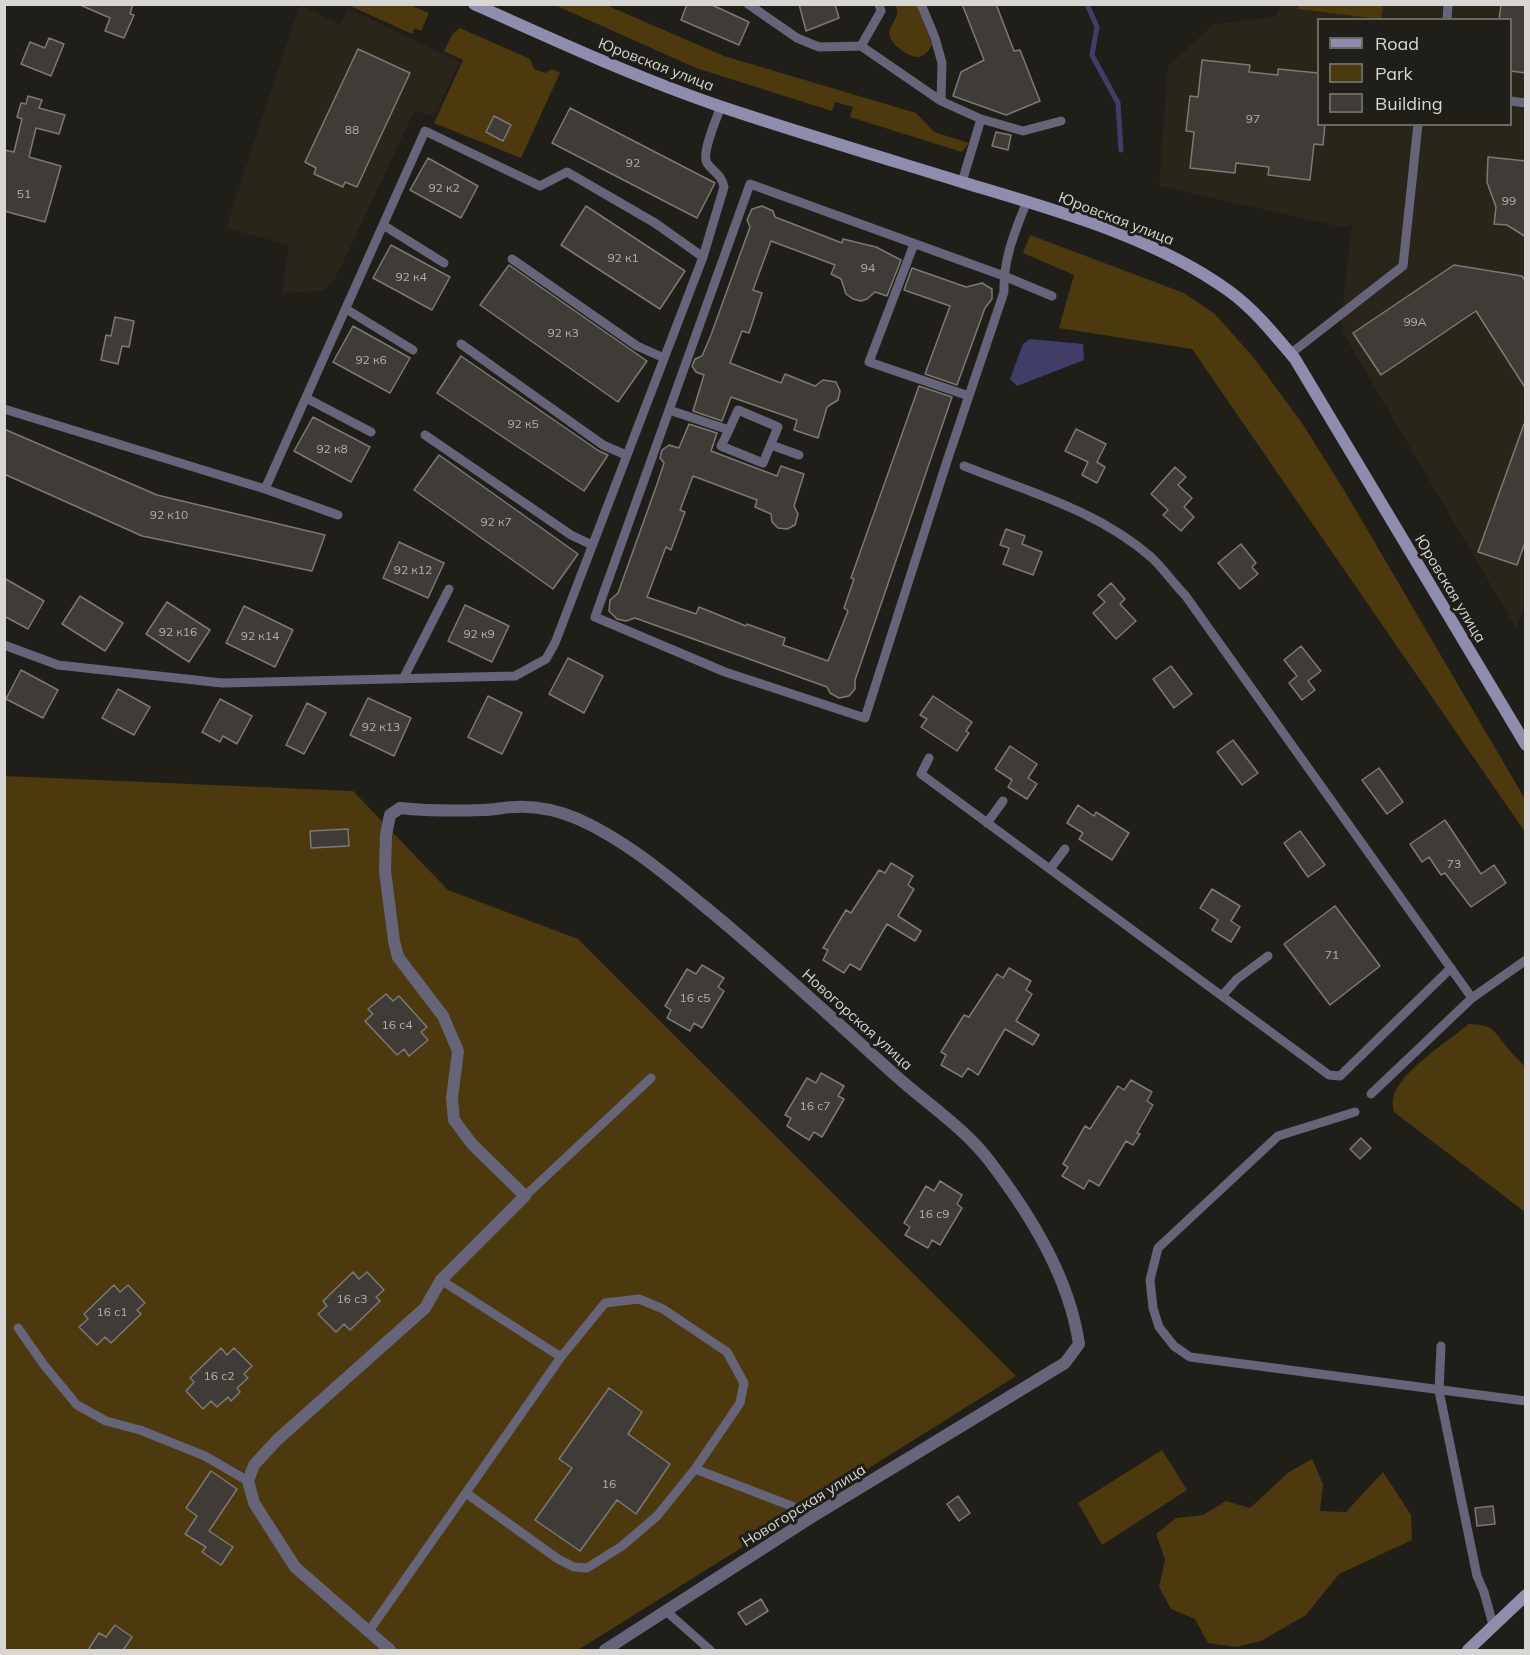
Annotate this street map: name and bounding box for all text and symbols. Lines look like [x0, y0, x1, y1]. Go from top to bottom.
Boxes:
legend [1317, 18, 1512, 126]
text: Road [1375, 32, 1419, 55]
street label: Юровская улица [596, 35, 716, 95]
text: Park [1375, 62, 1413, 85]
text: Building [1375, 92, 1443, 115]
house number: 97 [1246, 112, 1260, 126]
house number: 88 [345, 123, 359, 137]
house number: 92 [626, 156, 640, 170]
house number: 92 к2 [428, 181, 460, 195]
house number: 51 [17, 187, 31, 201]
street label: Юровская улица [1056, 189, 1176, 249]
house number: 99 [1502, 194, 1516, 208]
house number: 92 к1 [607, 251, 639, 265]
house number: 94 [861, 261, 875, 275]
house number: 92 к4 [395, 270, 427, 284]
house number: 99А [1403, 315, 1427, 329]
house number: 92 к3 [547, 326, 579, 340]
house number: 92 к6 [355, 353, 387, 367]
house number: 92 к5 [507, 417, 539, 431]
house number: 92 к8 [316, 442, 348, 456]
house number: 92 к10 [150, 508, 188, 522]
house number: 92 к7 [480, 515, 512, 529]
street label: Юровская улица [1411, 532, 1489, 646]
house number: 92 к12 [394, 563, 432, 577]
house number: 92 к16 [159, 625, 197, 639]
house number: 92 к9 [463, 627, 495, 641]
house number: 92 к14 [241, 629, 279, 643]
house number: 92 к13 [362, 720, 400, 734]
house number: 73 [1447, 857, 1461, 871]
house number: 71 [1325, 948, 1339, 962]
street label: Новогорская улица [798, 966, 916, 1074]
house number: 16 с5 [680, 991, 710, 1005]
house number: 16 с4 [382, 1018, 412, 1032]
house number: 16 с7 [800, 1099, 830, 1113]
house number: 16 с9 [919, 1207, 949, 1221]
house number: 16 с3 [337, 1292, 367, 1306]
house number: 16 с1 [97, 1305, 127, 1319]
house number: 16 с2 [204, 1369, 234, 1383]
street label: Новогорская улица [739, 1461, 869, 1551]
house number: 16 [602, 1477, 616, 1491]

